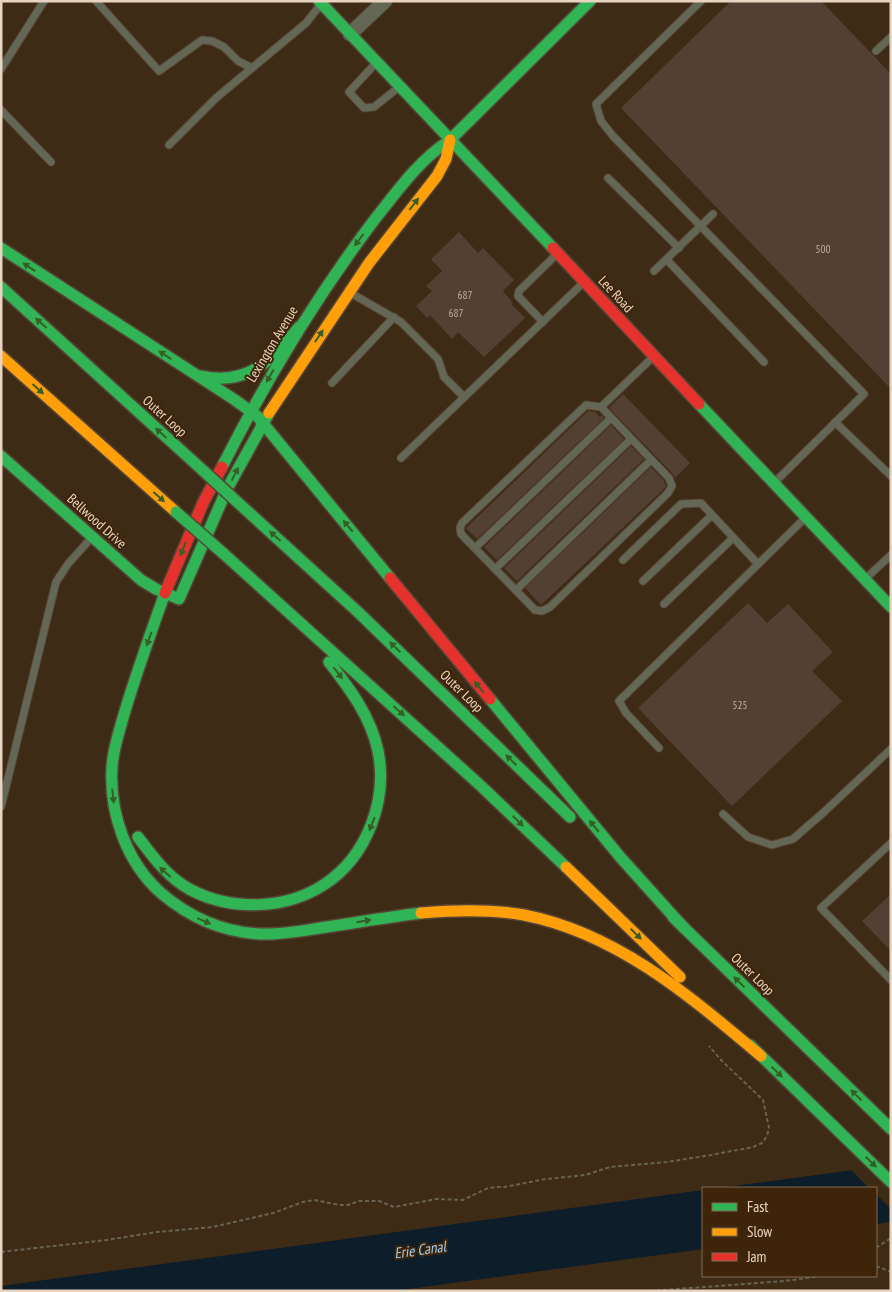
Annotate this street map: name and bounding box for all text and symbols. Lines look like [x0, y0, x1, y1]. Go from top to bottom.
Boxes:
one-way arrow [409, 198, 420, 211]
one-way arrow [354, 233, 364, 247]
house number: 500 [816, 242, 830, 256]
one-way arrow [22, 262, 36, 272]
street label: Lee Road [595, 272, 637, 316]
house number: 687 [458, 288, 472, 302]
street label: Lexington Avenue [242, 302, 302, 385]
house number: 687 [449, 306, 463, 320]
one-way arrow [35, 317, 47, 329]
one-way arrow [314, 329, 324, 342]
one-way arrow [159, 350, 172, 360]
one-way arrow [266, 368, 274, 383]
one-way arrow [31, 383, 43, 395]
street label: Outer Loop [139, 391, 191, 441]
one-way arrow [155, 427, 168, 438]
one-way arrow [231, 467, 239, 481]
street label: Bellwood Drive [64, 490, 131, 552]
one-way arrow [153, 491, 166, 502]
one-way arrow [343, 519, 354, 532]
one-way arrow [269, 531, 282, 542]
one-way arrow [178, 542, 186, 556]
one-way arrow [145, 632, 153, 647]
one-way arrow [389, 641, 401, 653]
street label: Outer Loop [437, 666, 487, 716]
one-way arrow [332, 667, 343, 680]
one-way arrow [474, 681, 485, 694]
house number: 525 [733, 698, 747, 712]
one-way arrow [393, 705, 405, 717]
one-way arrow [505, 754, 517, 766]
one-way arrow [109, 788, 117, 804]
one-way arrow [512, 815, 524, 827]
one-way arrow [367, 817, 375, 831]
one-way arrow [589, 819, 600, 832]
one-way arrow [160, 866, 172, 878]
one-way arrow [356, 916, 372, 924]
one-way arrow [197, 917, 211, 925]
one-way arrow [629, 928, 641, 940]
street label: Outer Loop [728, 949, 778, 999]
one-way arrow [734, 976, 746, 988]
one-way arrow [771, 1065, 783, 1077]
one-way arrow [850, 1089, 862, 1101]
one-way arrow [865, 1156, 877, 1168]
legend [702, 1187, 877, 1277]
text: Fast [747, 1197, 768, 1216]
text: Slow [747, 1222, 772, 1241]
water label: Erie Canal [393, 1236, 448, 1263]
text: Jam [746, 1247, 766, 1266]

